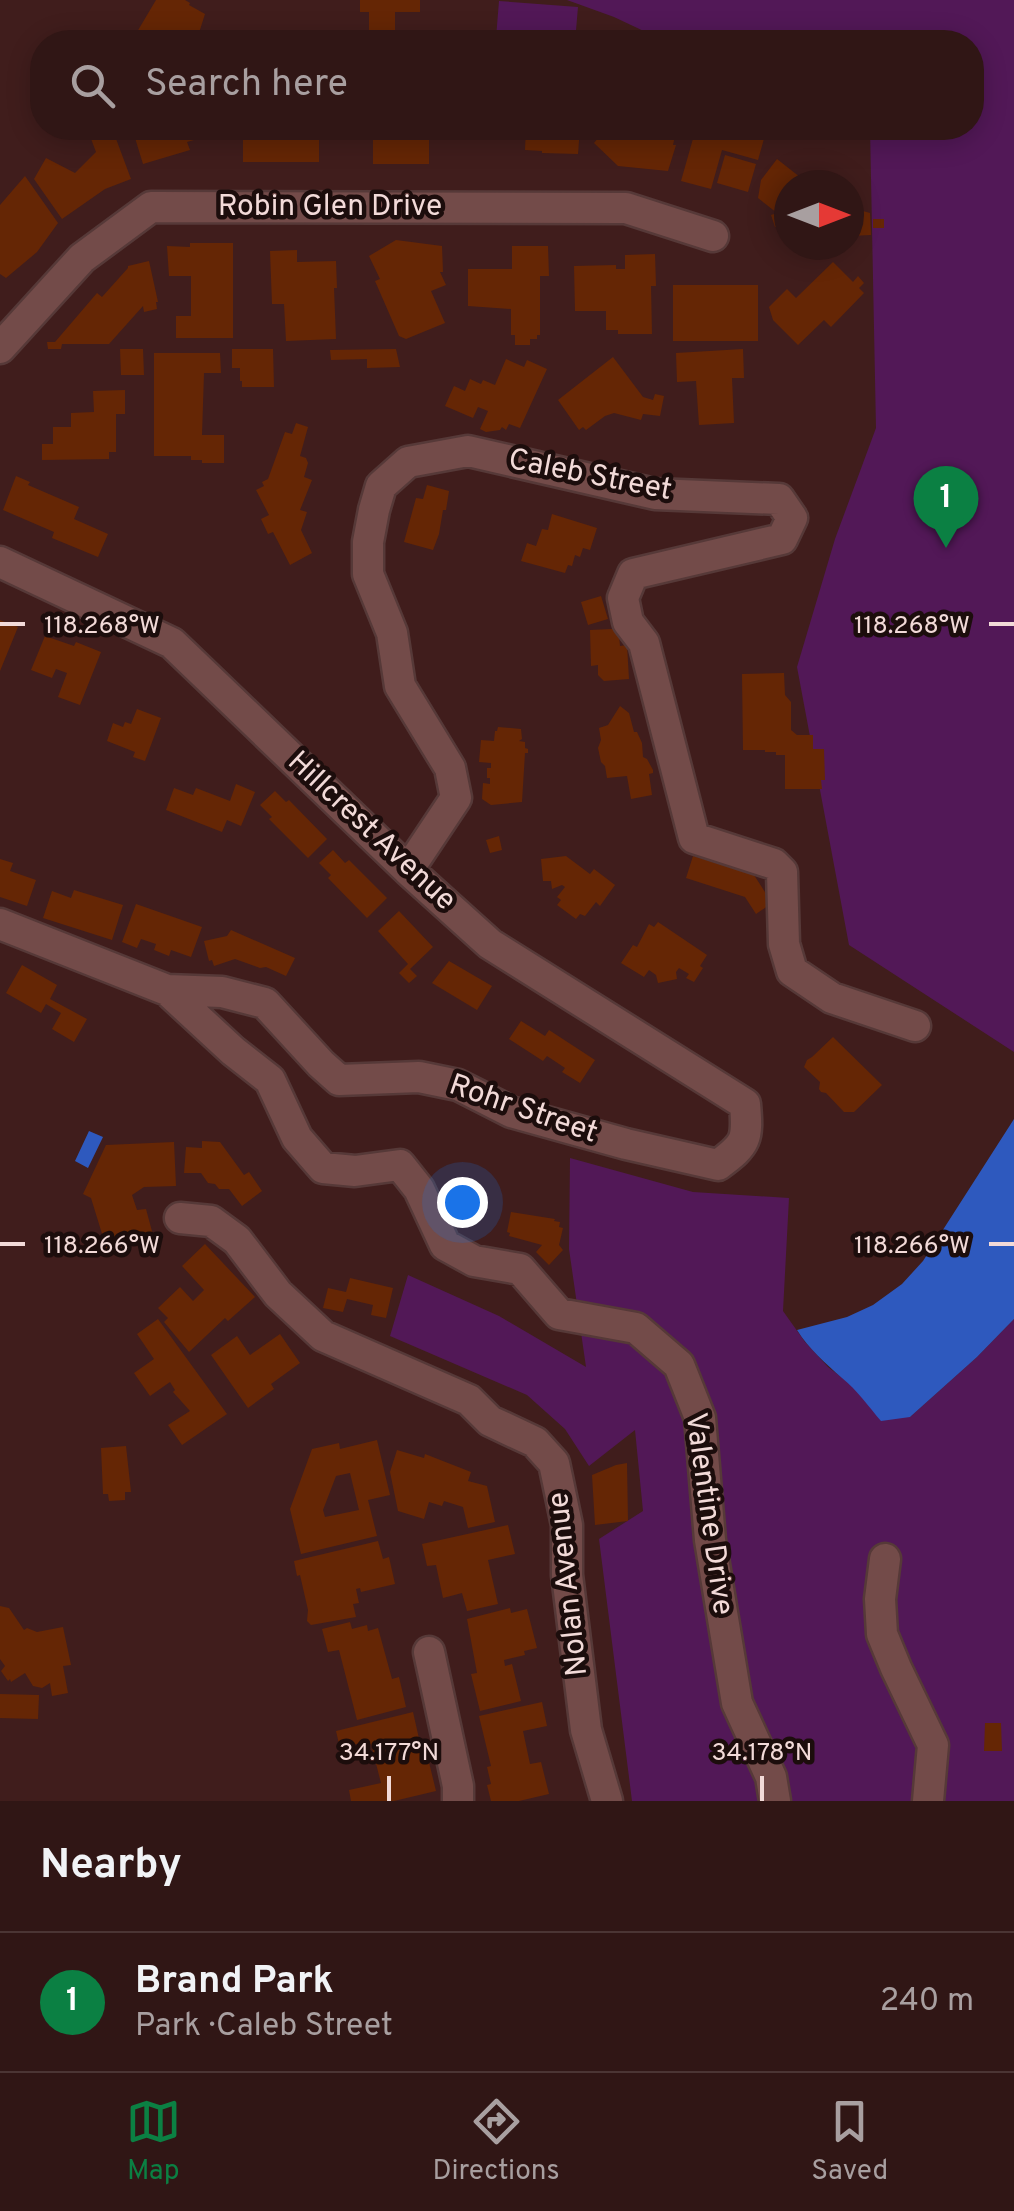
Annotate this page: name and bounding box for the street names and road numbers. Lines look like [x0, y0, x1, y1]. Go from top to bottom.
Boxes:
street label: Robin Glen Drive [218, 189, 442, 226]
street label: Caleb Street [505, 442, 675, 510]
street label: Hillcrest Avenue [279, 744, 463, 920]
street label: Rohr Street [444, 1067, 602, 1153]
street label: Valentine Drive [675, 1410, 741, 1618]
street label: Nolan Avenue [541, 1490, 597, 1678]

